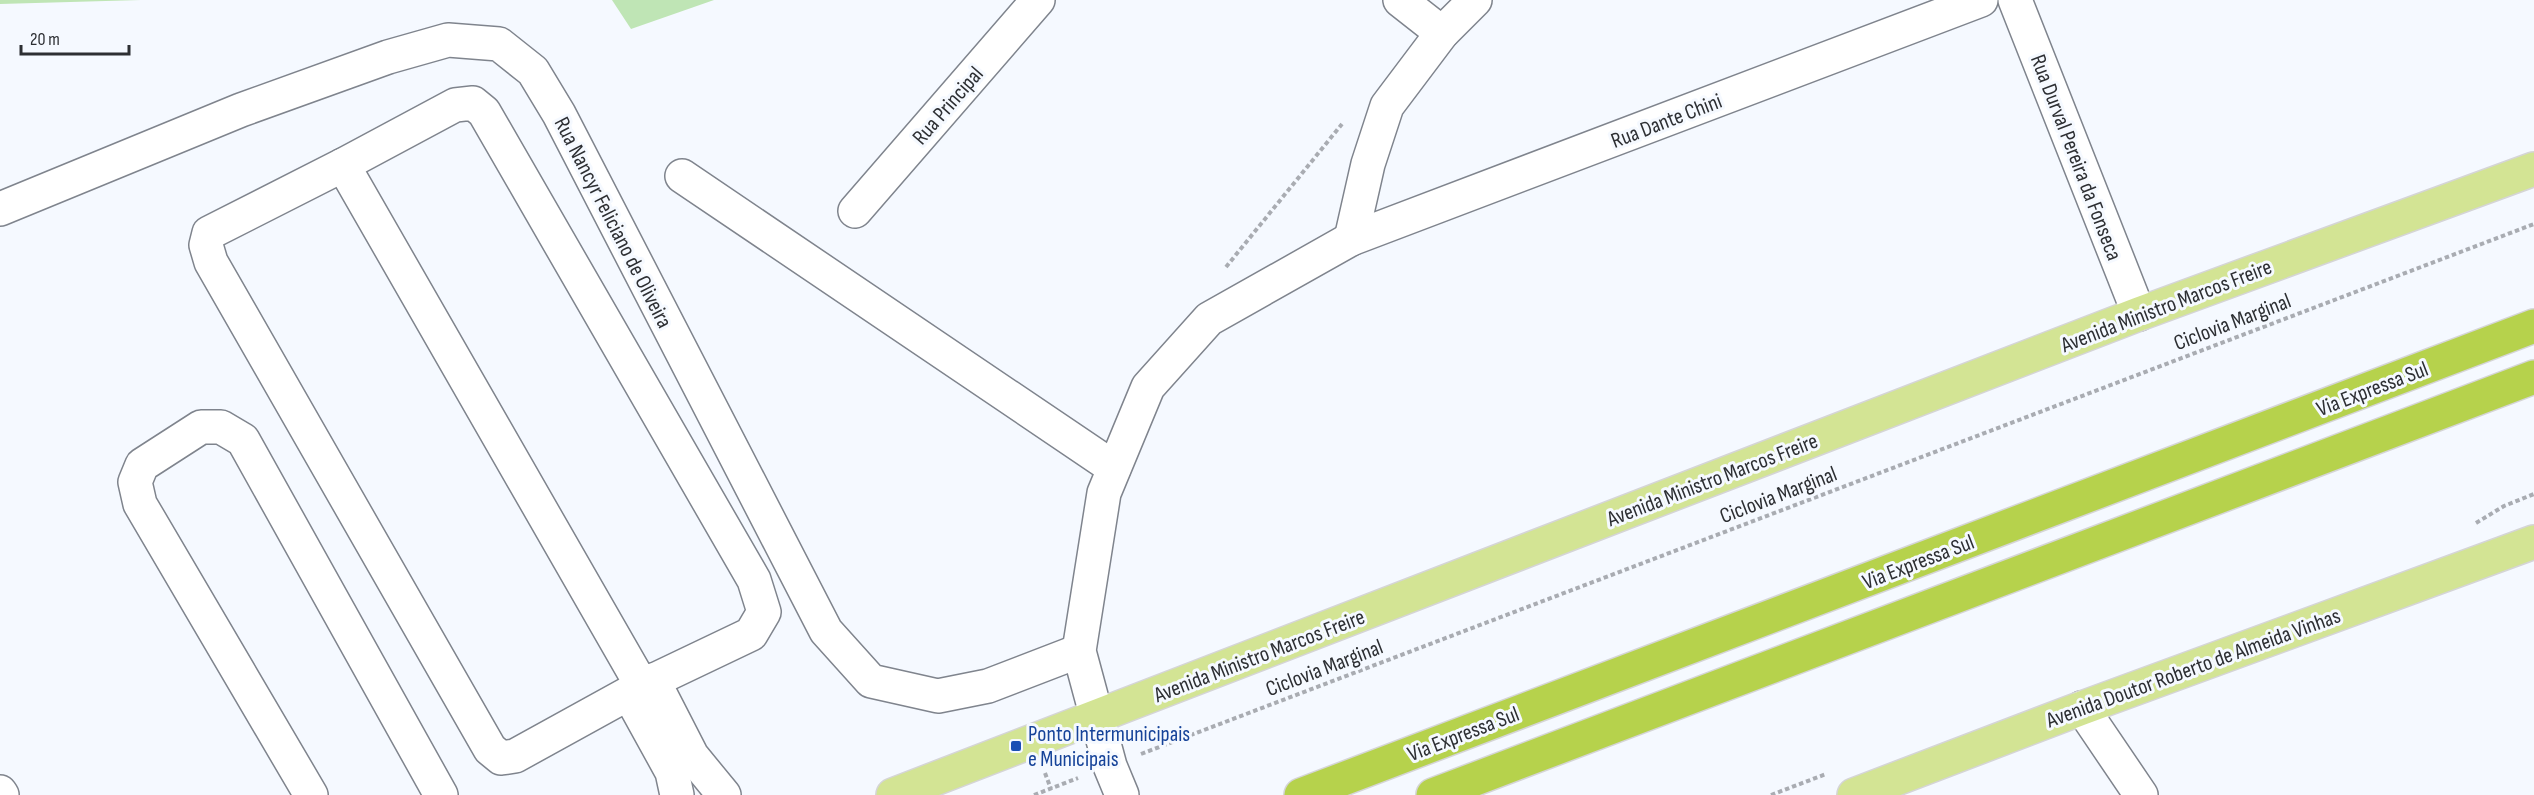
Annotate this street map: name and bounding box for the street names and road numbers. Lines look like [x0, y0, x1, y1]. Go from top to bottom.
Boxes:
street label: Rua Durval Pereira da Fonseca [2024, 51, 2127, 264]
street label: Rua Principal [907, 61, 989, 151]
street label: Rua Dante Chini [1607, 88, 1726, 155]
street label: Rua Nancyr Feliciano de Oliveira [548, 113, 678, 333]
street label: Avenida Ministro Marcos Freire [2056, 254, 2276, 359]
street label: Ciclovia Marginal [2170, 288, 2295, 357]
street label: Via Expressa Sul [2313, 356, 2432, 423]
street label: Avenida Ministro Marcos Freire [1602, 428, 1822, 533]
street label: Ciclovia Marginal [1716, 461, 1841, 530]
street label: Via Expressa Sul [1859, 529, 1978, 596]
street label: Avenida Doutor Roberto de Almeida Vinhas [2042, 602, 2344, 735]
street label: Avenida Ministro Marcos Freire [1149, 604, 1369, 709]
street label: Ciclovia Marginal [1262, 634, 1387, 703]
street label: Via Expressa Sul [1404, 701, 1523, 768]

